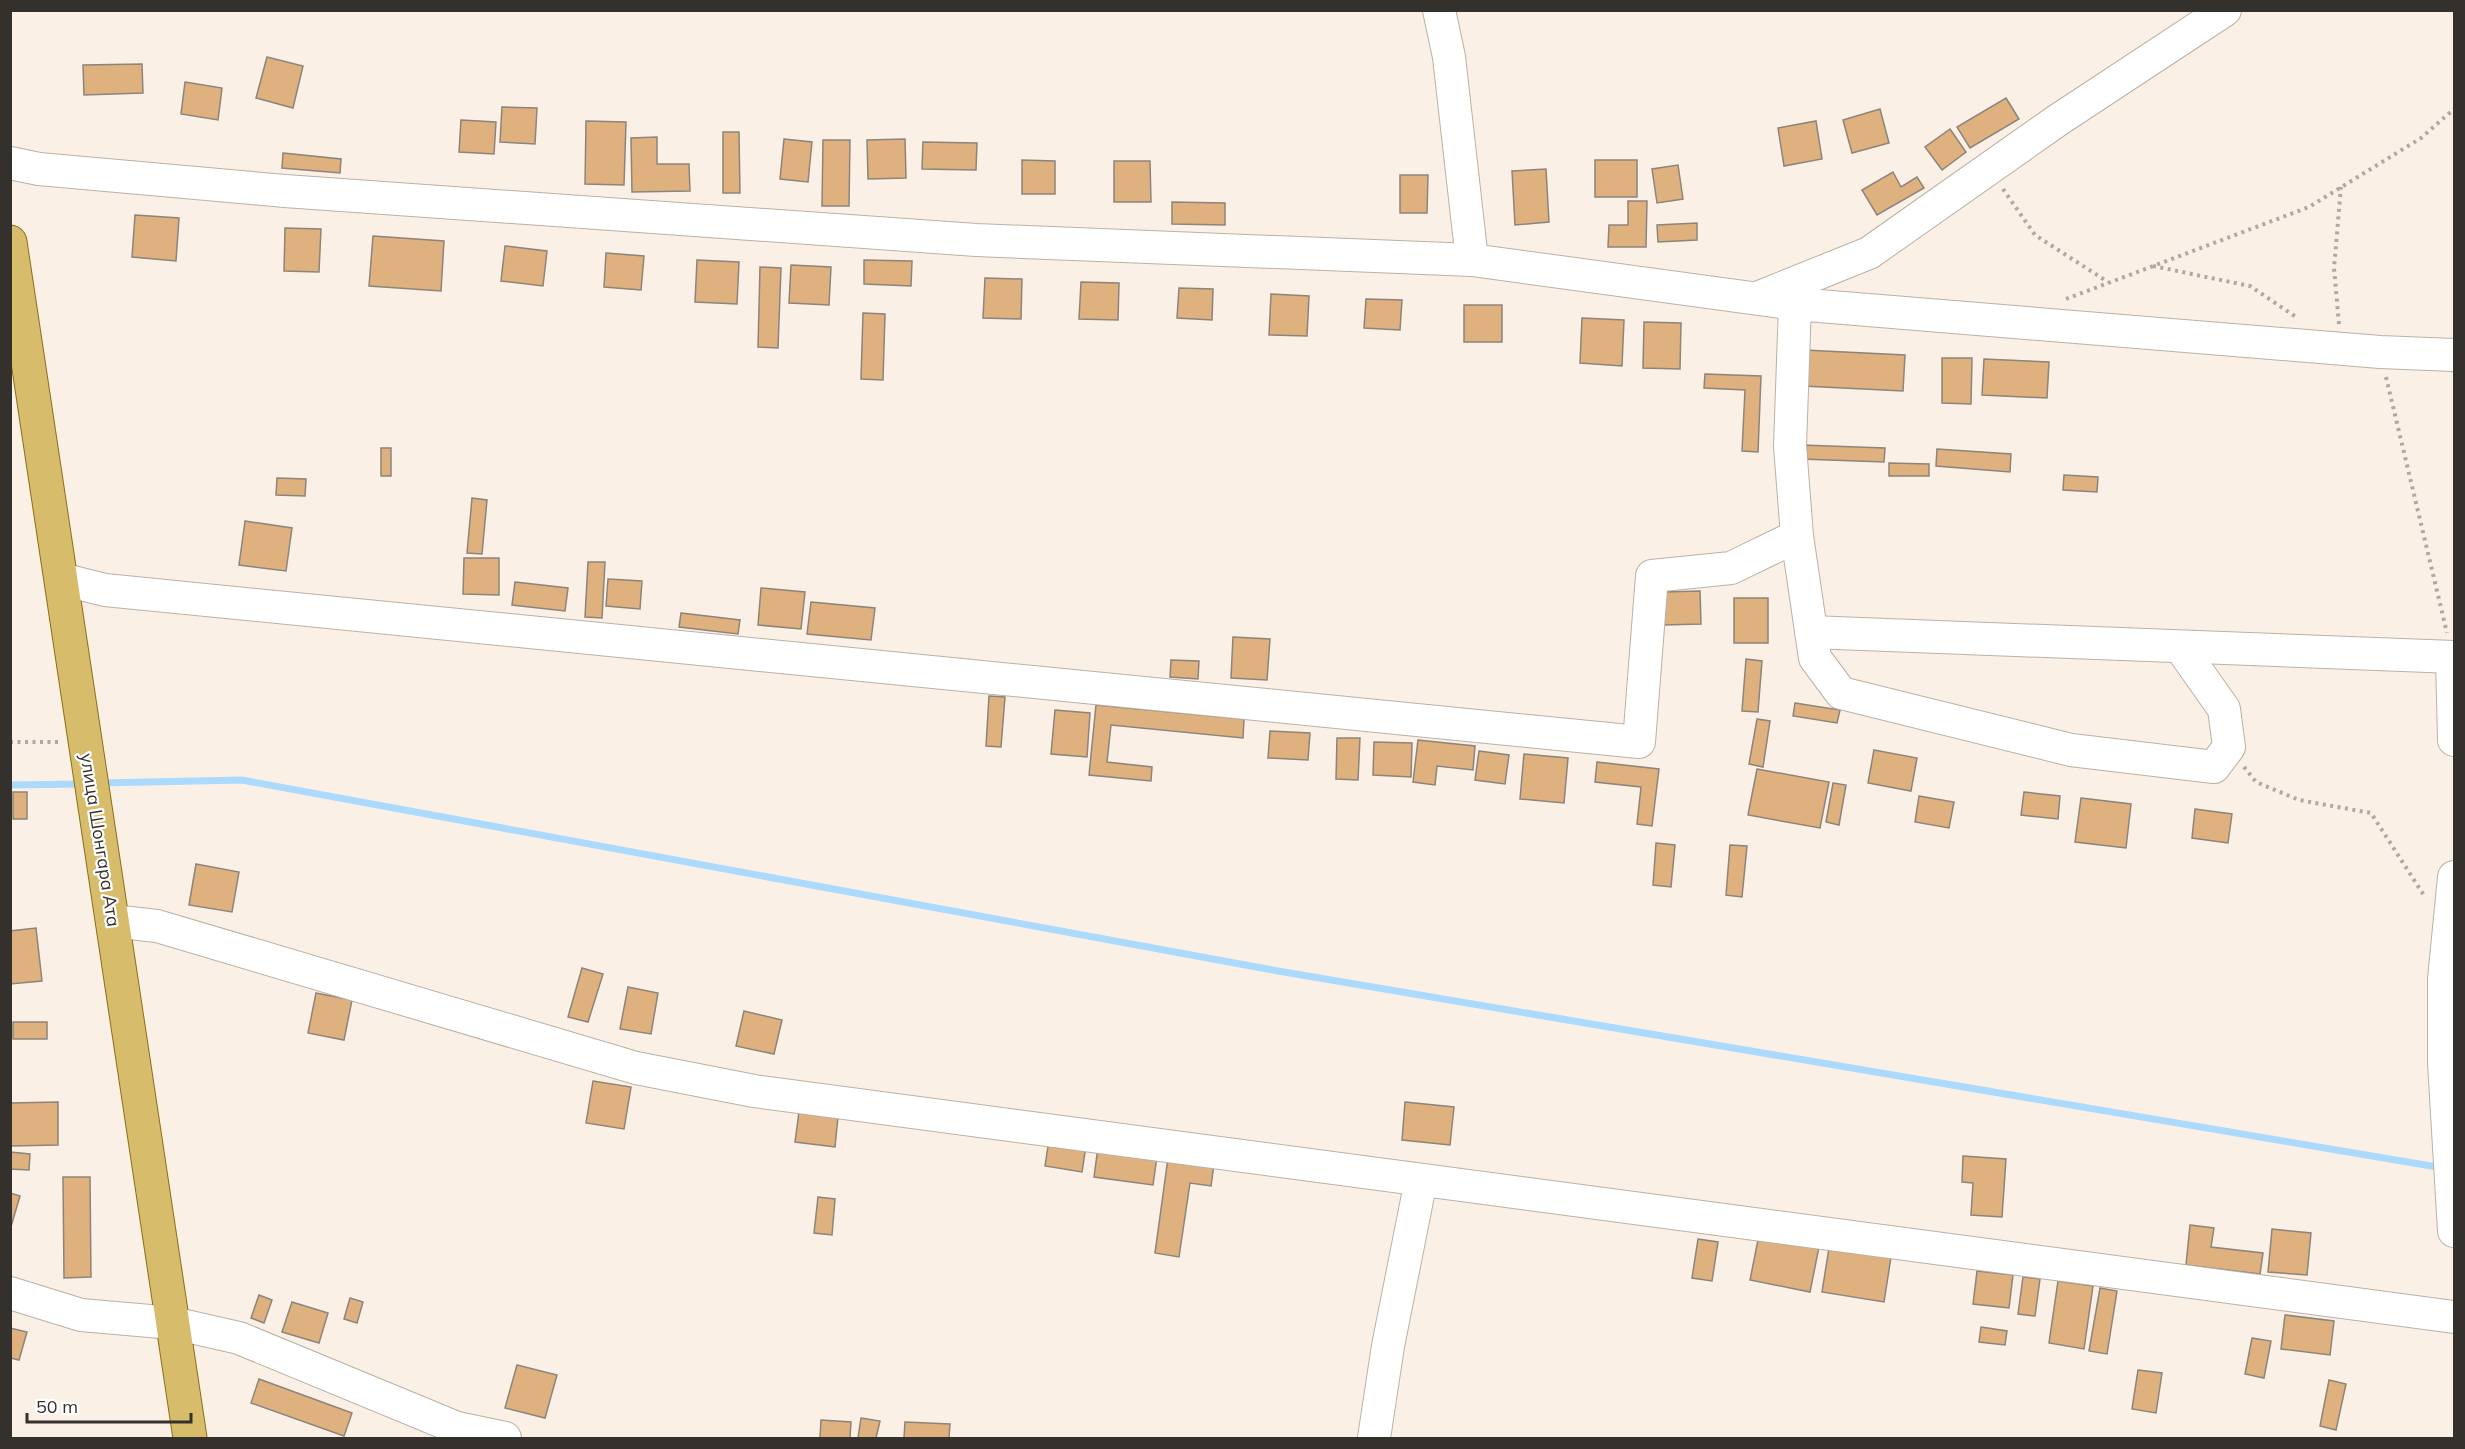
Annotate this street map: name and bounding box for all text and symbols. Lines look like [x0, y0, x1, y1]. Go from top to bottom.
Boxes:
street label: улица Шонгара Ата [75, 752, 126, 928]
scale bar [27, 1386, 190, 1424]
text: 50 m [36, 1395, 78, 1418]

